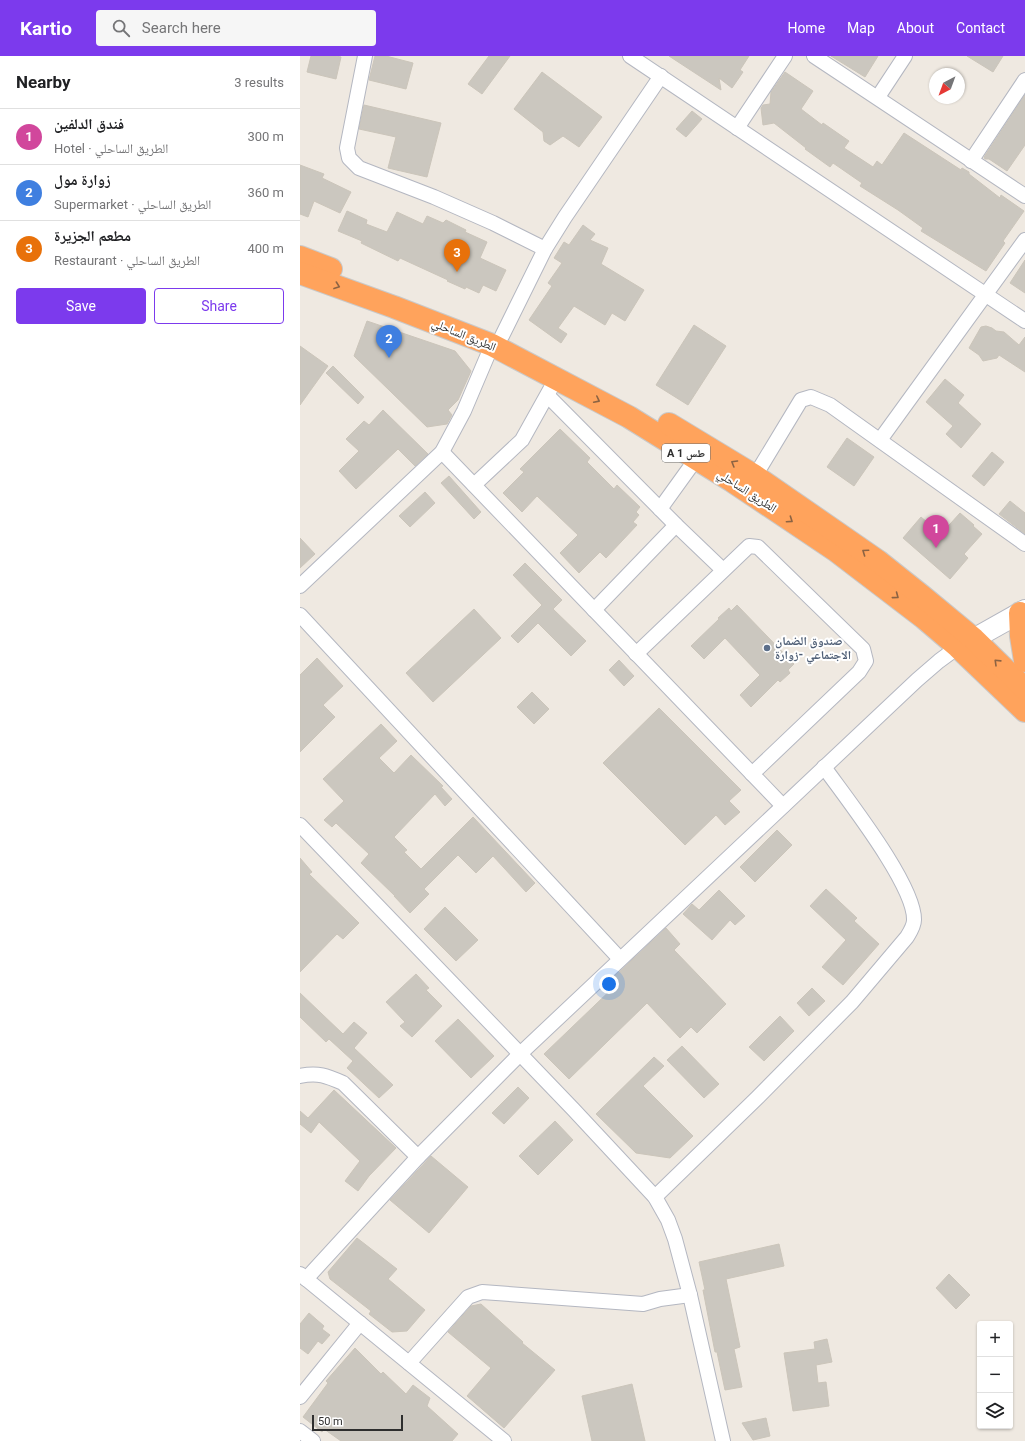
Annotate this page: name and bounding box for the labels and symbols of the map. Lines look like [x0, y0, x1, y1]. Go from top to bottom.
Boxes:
north arrow [929, 68, 965, 104]
pin: 3 [444, 239, 470, 272]
one-way arrow [333, 282, 340, 290]
street label: الطريق الساحلي [429, 316, 498, 357]
pin: 2 [376, 325, 402, 358]
one-way arrow [592, 395, 600, 403]
road number: A 1 طس [662, 444, 710, 462]
one-way arrow [731, 461, 738, 468]
street label: الطريق الساحلي [713, 467, 779, 518]
one-way arrow [786, 515, 793, 523]
pin: 1 [923, 515, 949, 548]
one-way arrow [862, 549, 869, 556]
one-way arrow [891, 591, 898, 598]
place label: صندوق الضمان الاجتماعي -زوارة [775, 634, 851, 665]
marker: صندوق الضمان الاجتماعي -زوارة [762, 643, 772, 653]
one-way arrow [994, 659, 1002, 666]
your location [599, 974, 619, 994]
scale bar [312, 1413, 403, 1432]

